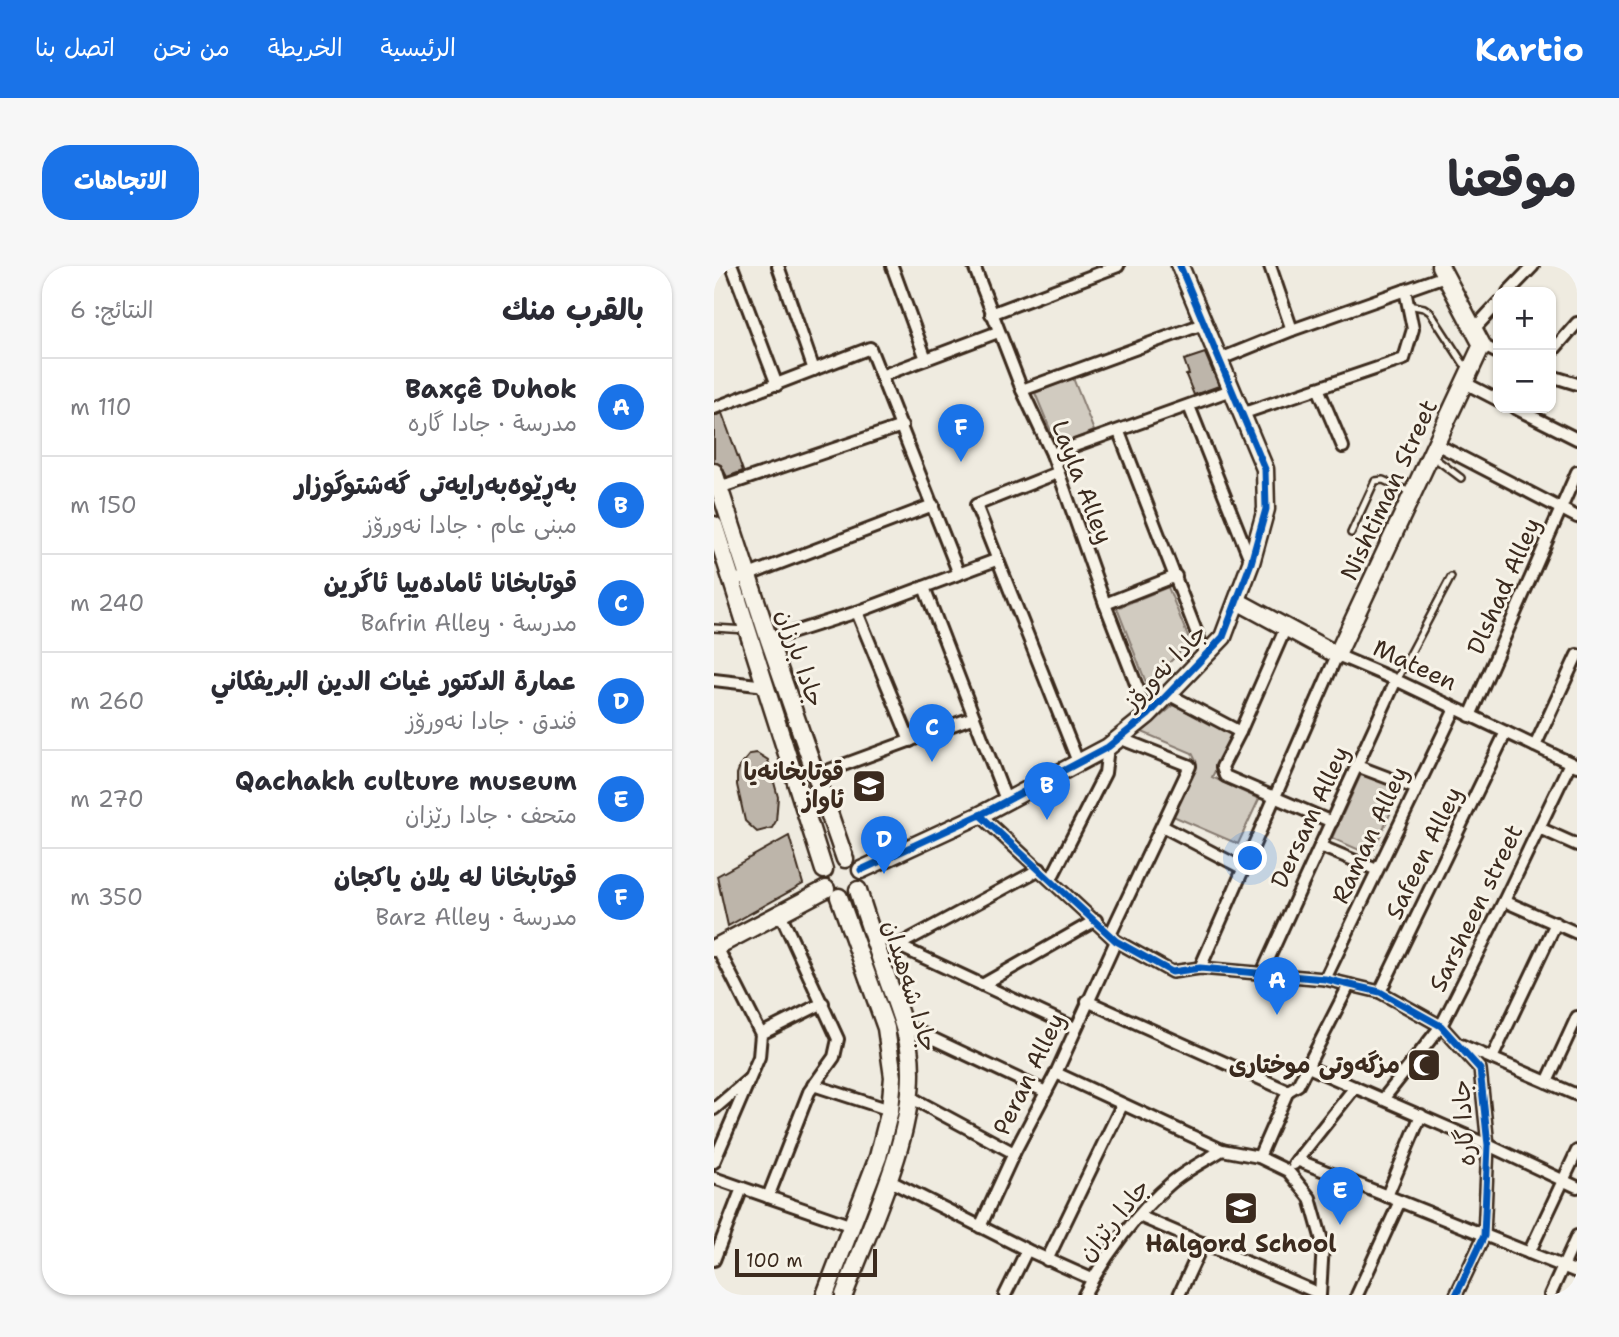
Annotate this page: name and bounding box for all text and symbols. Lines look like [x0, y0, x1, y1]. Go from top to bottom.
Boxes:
text: Kartio [1475, 27, 1584, 72]
text: اتصل بنا [35, 32, 115, 64]
text: من نحن [153, 32, 230, 64]
text: الخريطة [268, 32, 343, 64]
text: الرئيسية [381, 32, 456, 64]
button: الاتجاهات [42, 145, 199, 220]
text: موقعنا [1447, 146, 1577, 212]
map controls [1493, 287, 1556, 413]
button: + [1493, 287, 1556, 350]
text: بالقرب منك [502, 289, 644, 330]
text: النتائج: 6 [70, 295, 153, 325]
button: − [1493, 350, 1556, 413]
text: Baxçê Duhok [405, 371, 577, 406]
text: 110 m [70, 392, 132, 422]
text: A [612, 392, 630, 422]
street label: Nishtiman Street [1333, 394, 1445, 586]
pin: F [938, 404, 984, 462]
text: مدرسة · جادا گارە [408, 408, 577, 438]
street label: Layla Alley [1044, 416, 1120, 548]
text: بەڕێوەبەرایەتی گەشتوگوزار [295, 467, 577, 502]
text: 150 m [70, 490, 137, 520]
text: B [614, 490, 628, 520]
text: مبنى عام · جادا نەورۆز [364, 510, 577, 540]
street label: Dlshad Alley [1460, 513, 1548, 659]
text: قوتابخانا ئامادەییا ئاگرین [324, 565, 577, 600]
text: 240 m [70, 588, 144, 618]
text: C [614, 588, 628, 618]
street label: جادا بارزان [768, 605, 832, 711]
text: مدرسة · Bafrin Alley [361, 608, 577, 638]
street label: جادا نەورۆز [1114, 617, 1214, 719]
street label: Mateen [1368, 632, 1462, 698]
text: عمارة الدكتور غياث الدين البريفكاني [211, 663, 577, 698]
text: 260 m [70, 686, 144, 716]
text: D [613, 686, 629, 716]
pin: C [909, 704, 955, 762]
text: فندق · جادا نەورۆز [406, 706, 577, 736]
street label: Dersam Alley [1263, 741, 1357, 893]
place label: قوتابخانەیا ئاواز [744, 756, 844, 816]
street label: Raman Alley [1324, 761, 1416, 909]
pin: B [1024, 762, 1070, 820]
text: Qachakh culture museum [235, 763, 577, 798]
school or university icon: قوتابخانەیا ئاواز [850, 767, 888, 805]
street label: Safeen Alley [1378, 781, 1470, 925]
text: 270 m [70, 784, 144, 814]
text: E [613, 784, 629, 814]
text: متحف · جادا رێزان [405, 800, 577, 830]
pin: D [861, 816, 907, 874]
street label: Sarsheen street [1422, 819, 1530, 997]
your location [1233, 841, 1267, 875]
text: قوتابخانا له يلان ياكجان [334, 859, 577, 894]
text: 350 m [70, 882, 143, 912]
text: F [614, 882, 628, 912]
text: مدرسة · Barz Alley [375, 902, 577, 932]
street label: جادا شەهیدان [875, 916, 945, 1056]
pin: A [1254, 957, 1300, 1015]
street label: Peran Alley [986, 1008, 1072, 1140]
mosque icon: مزگەوتی موختاری [1405, 1046, 1443, 1084]
place label: مزگەوتی موختاری [1229, 1049, 1400, 1081]
street label: جادا گارە [1445, 1079, 1483, 1167]
pin: E [1317, 1167, 1363, 1225]
street label: جادا رێزان [1071, 1172, 1157, 1268]
school or university icon: Halgord School [1222, 1189, 1260, 1227]
place label: Halgord School [1145, 1228, 1337, 1260]
scale bar [735, 1246, 877, 1278]
text: 100 m [746, 1248, 803, 1273]

